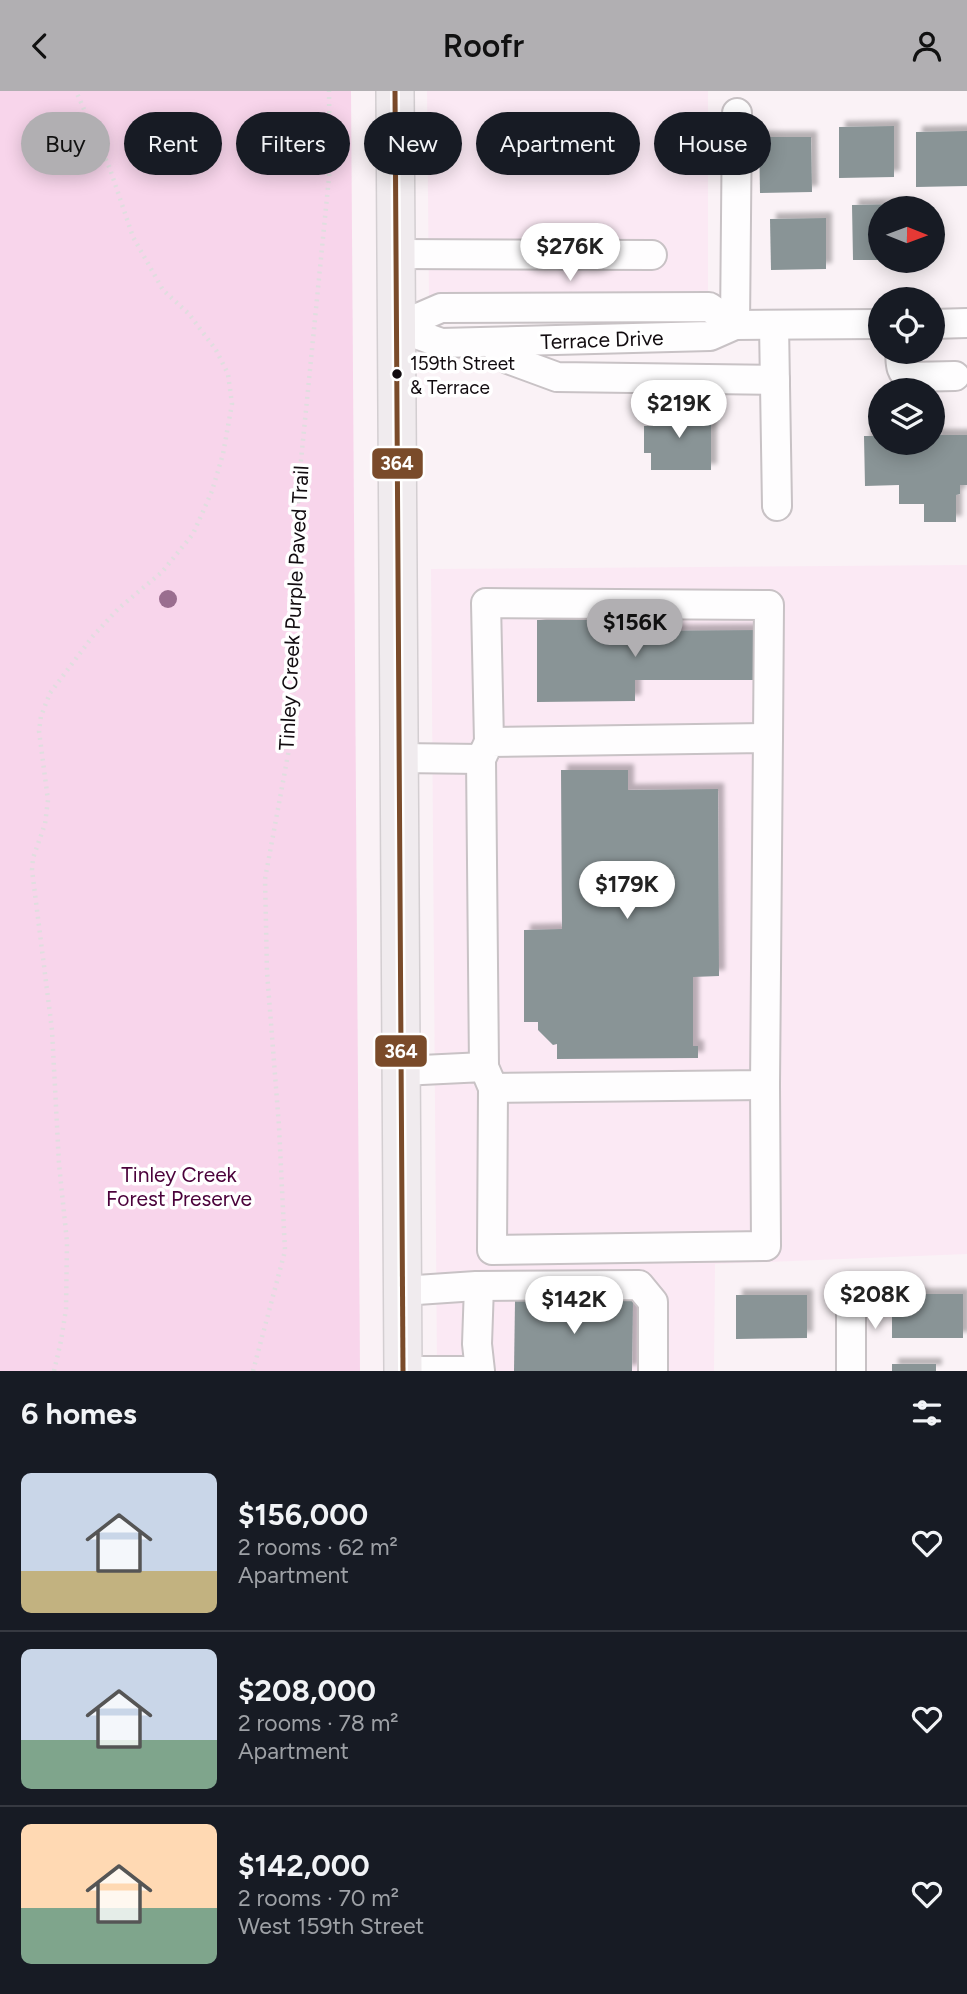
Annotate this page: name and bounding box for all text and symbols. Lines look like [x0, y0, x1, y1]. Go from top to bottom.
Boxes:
icon: back [21, 27, 59, 65]
text: Roofr [443, 27, 524, 65]
icon: person [908, 27, 946, 65]
chip: Buy [21, 112, 110, 175]
chip: Rent [124, 112, 222, 175]
chip: Filters [236, 112, 350, 175]
chip: New [364, 112, 462, 175]
chip: Apartment [476, 112, 640, 175]
chip: House [654, 112, 771, 175]
north arrow [868, 196, 945, 273]
map controls [868, 196, 945, 455]
pin: $276K [521, 223, 619, 283]
text: $276K [536, 232, 604, 260]
button: locate [868, 287, 945, 364]
street label: Terrace Drive [540, 325, 664, 354]
place label: 159th Street & Terrace [410, 352, 515, 399]
marker: 159th Street & Terrace [390, 367, 404, 381]
button: layers [868, 378, 945, 455]
pin: $219K [630, 381, 728, 440]
text: $219K [647, 389, 711, 417]
line badge: 364 [371, 447, 424, 480]
text: 364 [380, 452, 414, 475]
street label: Tinley Creek Purple Paved Trail [274, 465, 313, 751]
pin: $156K [586, 599, 684, 659]
text: $156K [603, 608, 667, 636]
pin: $179K [578, 861, 676, 921]
text: $179K [595, 870, 659, 898]
line badge: 364 [374, 1034, 428, 1068]
text: 364 [384, 1040, 418, 1063]
park label: Tinley Creek Forest Preserve [106, 1162, 252, 1211]
pin: $208K [826, 1271, 924, 1331]
pin: $142K [525, 1277, 623, 1336]
text: $208K [840, 1280, 910, 1308]
text: $142K [541, 1285, 607, 1313]
icon: filters [908, 1394, 946, 1432]
text: 6 homes [21, 1395, 137, 1432]
text: $156,000 [238, 1496, 368, 1533]
icon: home [77, 1501, 161, 1585]
icon: heart [908, 1524, 946, 1562]
text: 2 rooms · 62 m² [238, 1533, 398, 1561]
text: Apartment [238, 1561, 349, 1589]
text: $208,000 [238, 1672, 376, 1709]
icon: home [77, 1677, 161, 1761]
icon: heart [908, 1700, 946, 1738]
text: 2 rooms · 78 m² [238, 1709, 399, 1737]
text: Apartment [238, 1737, 349, 1765]
text: $142,000 [238, 1847, 370, 1884]
icon: home [77, 1852, 161, 1936]
icon: heart [908, 1875, 946, 1913]
text: 2 rooms · 70 m² [238, 1884, 399, 1912]
text: West 159th Street [238, 1912, 424, 1940]

